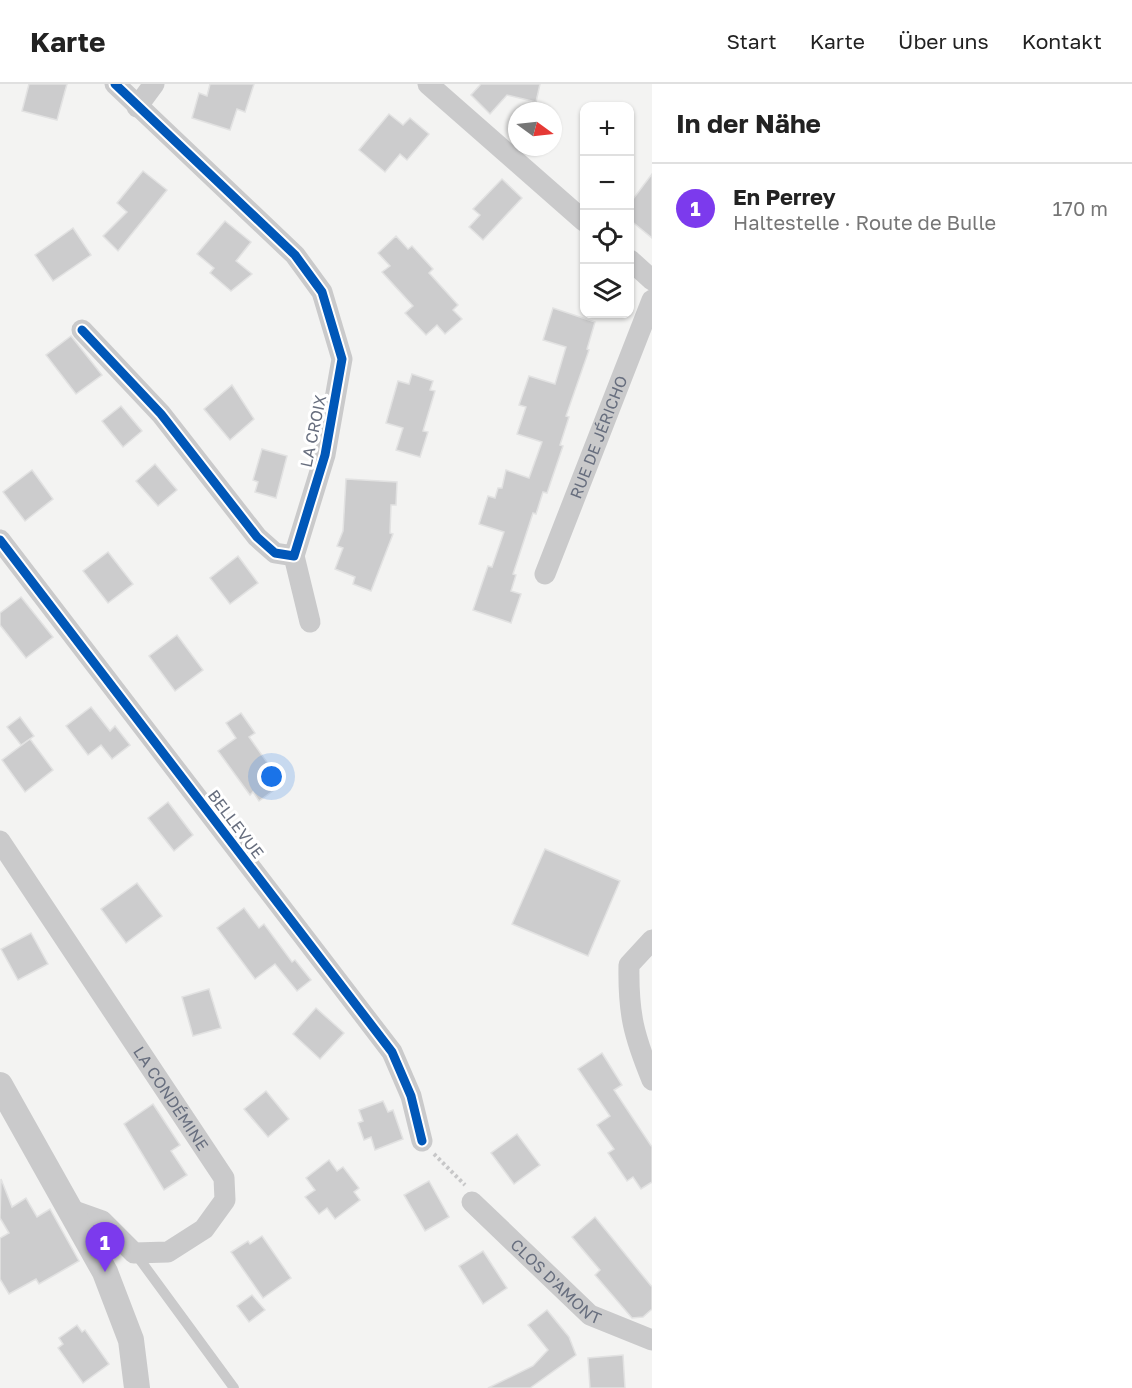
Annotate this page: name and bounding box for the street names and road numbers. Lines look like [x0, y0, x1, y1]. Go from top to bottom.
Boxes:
street label: RUE DE JÉRICHO [565, 373, 632, 502]
street label: LA CROIX [296, 393, 331, 469]
street label: BELLEVUE [204, 786, 268, 862]
street label: LA CONDÉMINE [129, 1042, 213, 1154]
street label: CLOS D'AMONT [506, 1234, 604, 1329]

